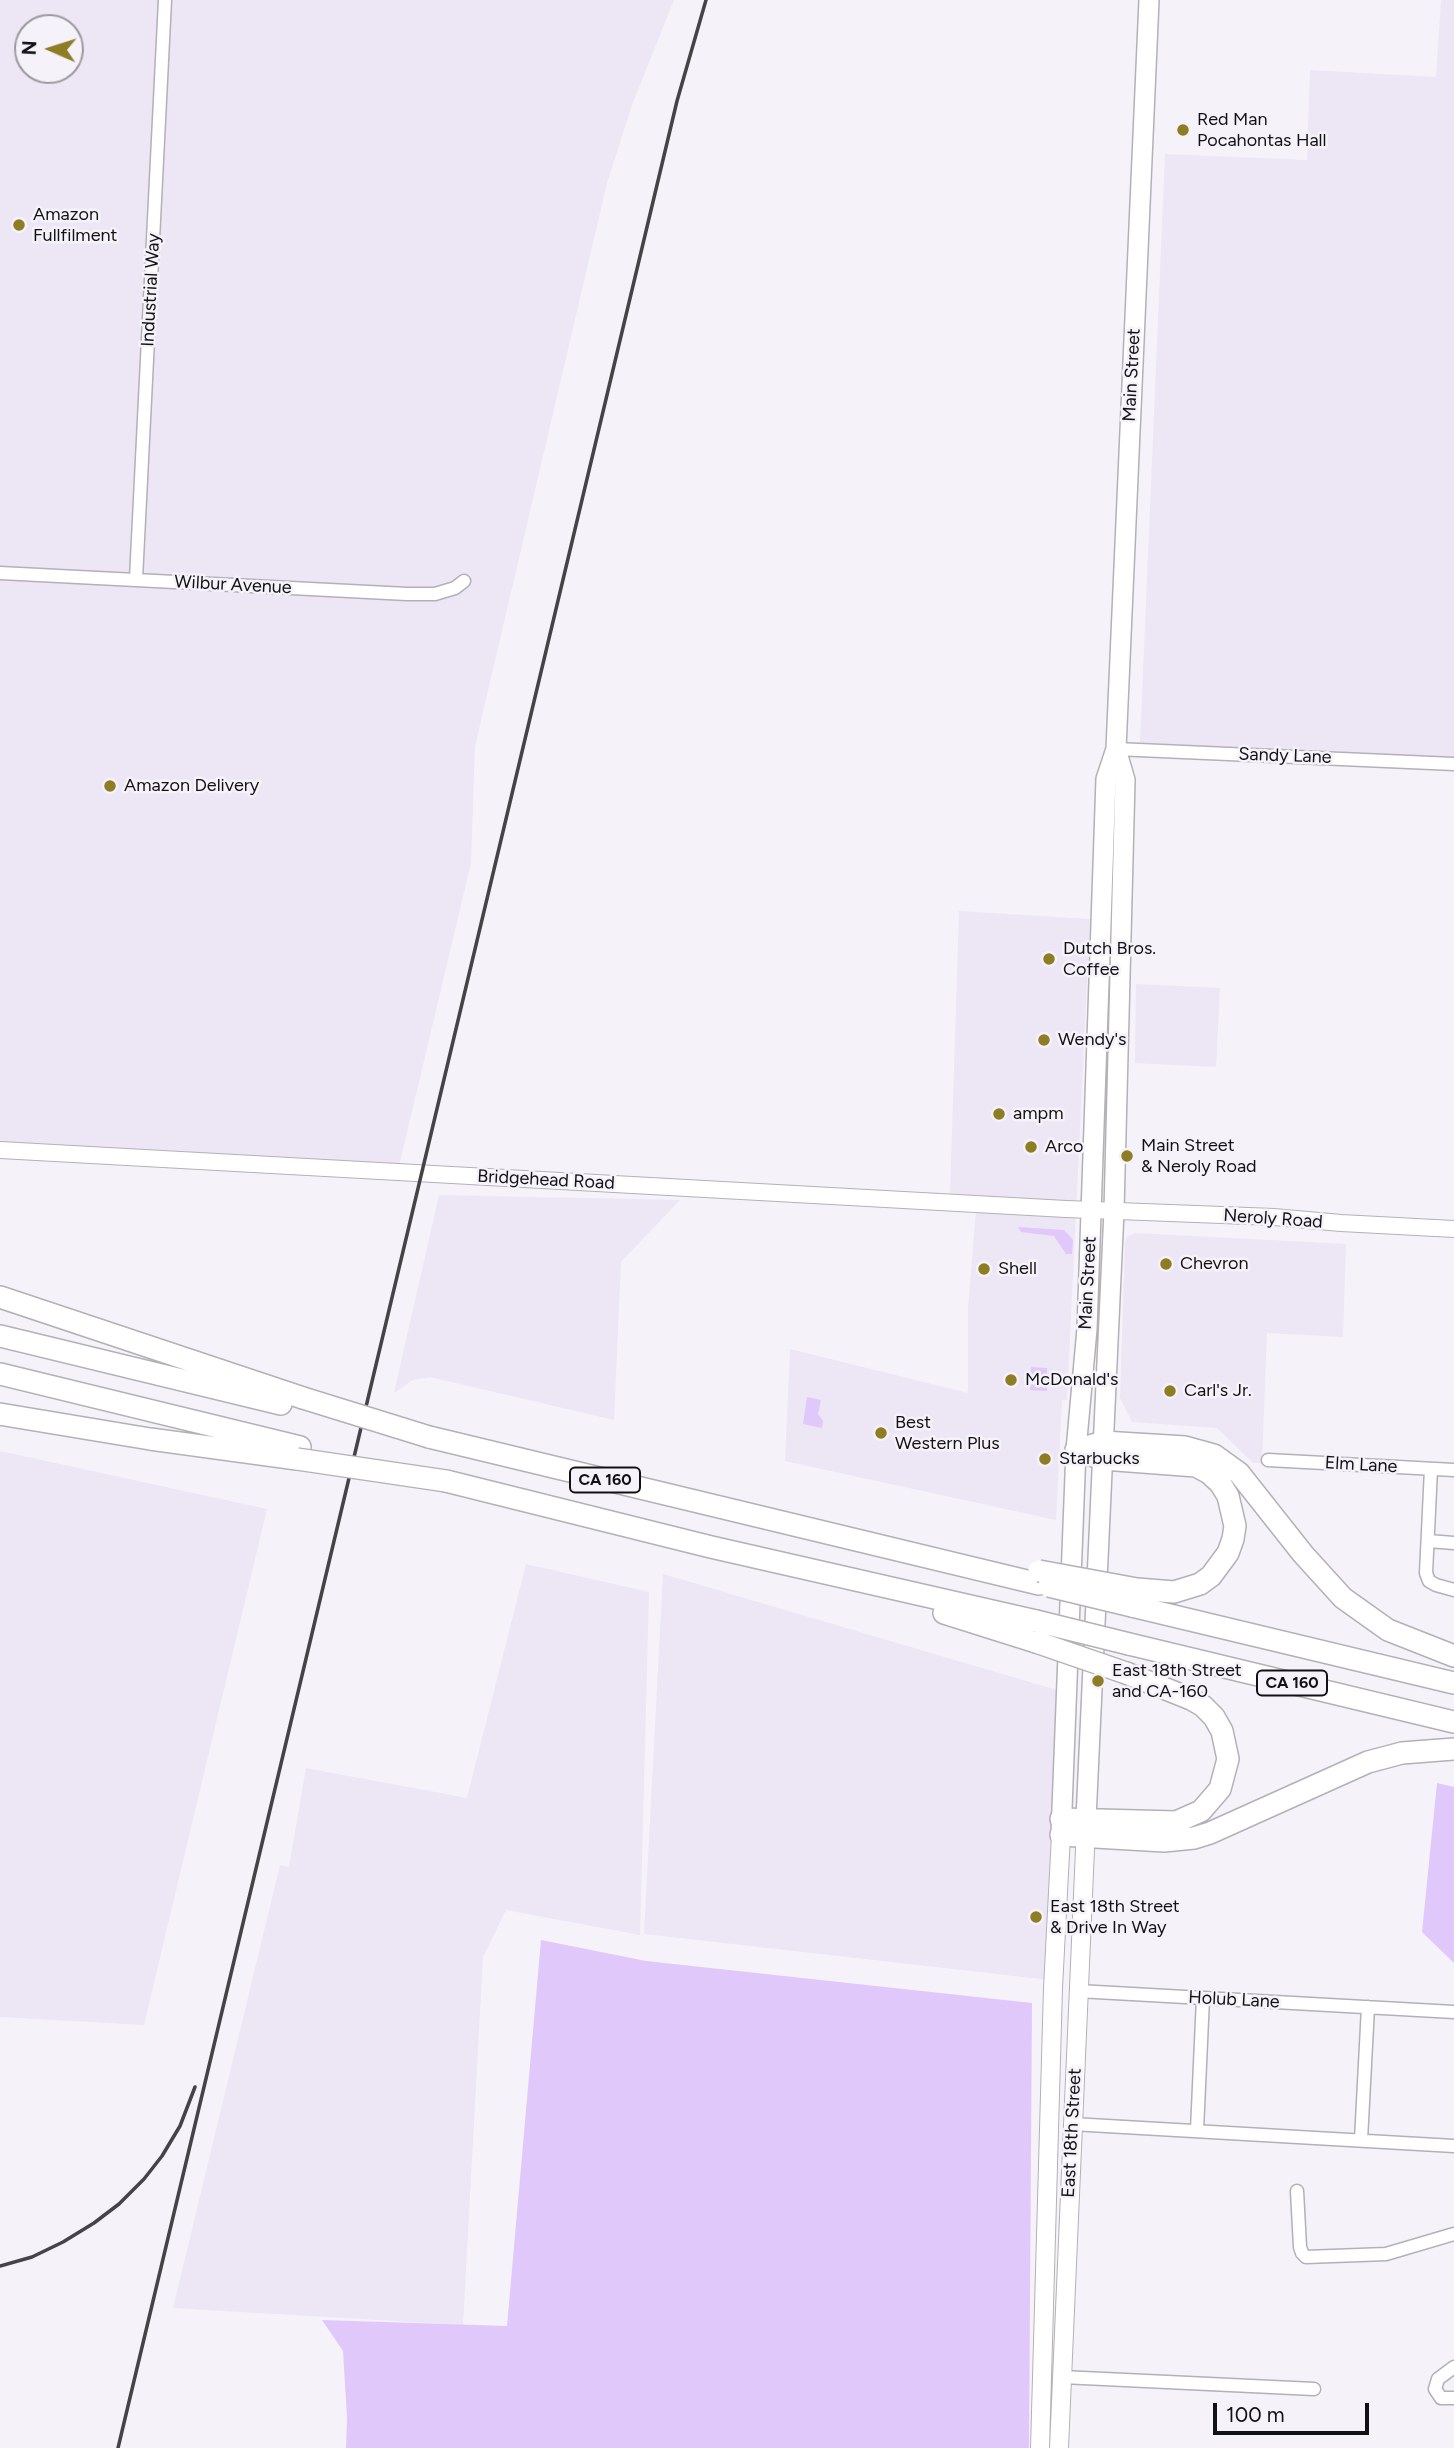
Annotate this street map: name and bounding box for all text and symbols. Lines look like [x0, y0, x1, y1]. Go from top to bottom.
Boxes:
north arrow [14, 14, 84, 84]
text: N [18, 40, 41, 56]
place label: Red Man Pocahontas Hall [1197, 109, 1327, 152]
marker: Red Man Pocahontas Hall [1175, 122, 1191, 138]
place label: Amazon Fullfilment [33, 204, 117, 246]
marker: Amazon Fullfilment [11, 217, 27, 233]
street label: Industrial Way [137, 233, 165, 347]
street label: Main Street [1119, 328, 1145, 422]
street label: Wilbur Avenue [174, 571, 292, 599]
street label: Sandy Lane [1238, 744, 1332, 768]
place label: Amazon Delivery [124, 775, 259, 797]
marker: Amazon Delivery [102, 778, 118, 794]
place label: Dutch Bros. Coffee [1063, 938, 1156, 981]
marker: Dutch Bros. Coffee [1041, 951, 1057, 967]
place label: Wendy's [1058, 1029, 1126, 1051]
marker: Wendy's [1036, 1032, 1052, 1048]
place label: ampm [1013, 1103, 1063, 1125]
marker: ampm [991, 1106, 1007, 1122]
place label: Main Street & Neroly Road [1141, 1135, 1257, 1178]
place label: Arco [1045, 1136, 1083, 1158]
marker: Arco [1023, 1139, 1039, 1155]
marker: Main Street & Neroly Road [1119, 1148, 1135, 1164]
street label: Bridgehead Road [477, 1166, 615, 1194]
street label: Neroly Road [1223, 1205, 1323, 1233]
street label: Main Street [1075, 1236, 1101, 1330]
place label: Chevron [1180, 1253, 1249, 1275]
marker: Chevron [1158, 1256, 1174, 1272]
place label: Shell [998, 1258, 1037, 1280]
marker: Shell [976, 1261, 992, 1277]
place label: McDonald's [1025, 1369, 1119, 1391]
marker: McDonald's [1003, 1372, 1019, 1388]
place label: Carl's Jr. [1184, 1380, 1252, 1402]
marker: Carl's Jr. [1162, 1383, 1178, 1399]
place label: Best Western Plus [895, 1412, 1000, 1454]
marker: Best Western Plus [873, 1425, 889, 1441]
place label: Starbucks [1059, 1448, 1140, 1470]
marker: Starbucks [1037, 1451, 1053, 1467]
street label: Elm Lane [1324, 1452, 1398, 1478]
road number: CA 160 [570, 1468, 640, 1492]
place label: East 18th Street and CA-160 [1112, 1660, 1242, 1702]
road number: CA 160 [1257, 1670, 1327, 1695]
marker: East 18th Street and CA-160 [1090, 1673, 1106, 1689]
place label: East 18th Street & Drive In Way [1050, 1896, 1180, 1938]
marker: East 18th Street & Drive In Way [1028, 1909, 1044, 1925]
street label: Holub Lane [1188, 1987, 1280, 2013]
street label: East 18th Street [1058, 2068, 1086, 2198]
scale bar [1216, 2388, 1372, 2432]
text: 100 m [1226, 2402, 1285, 2427]

